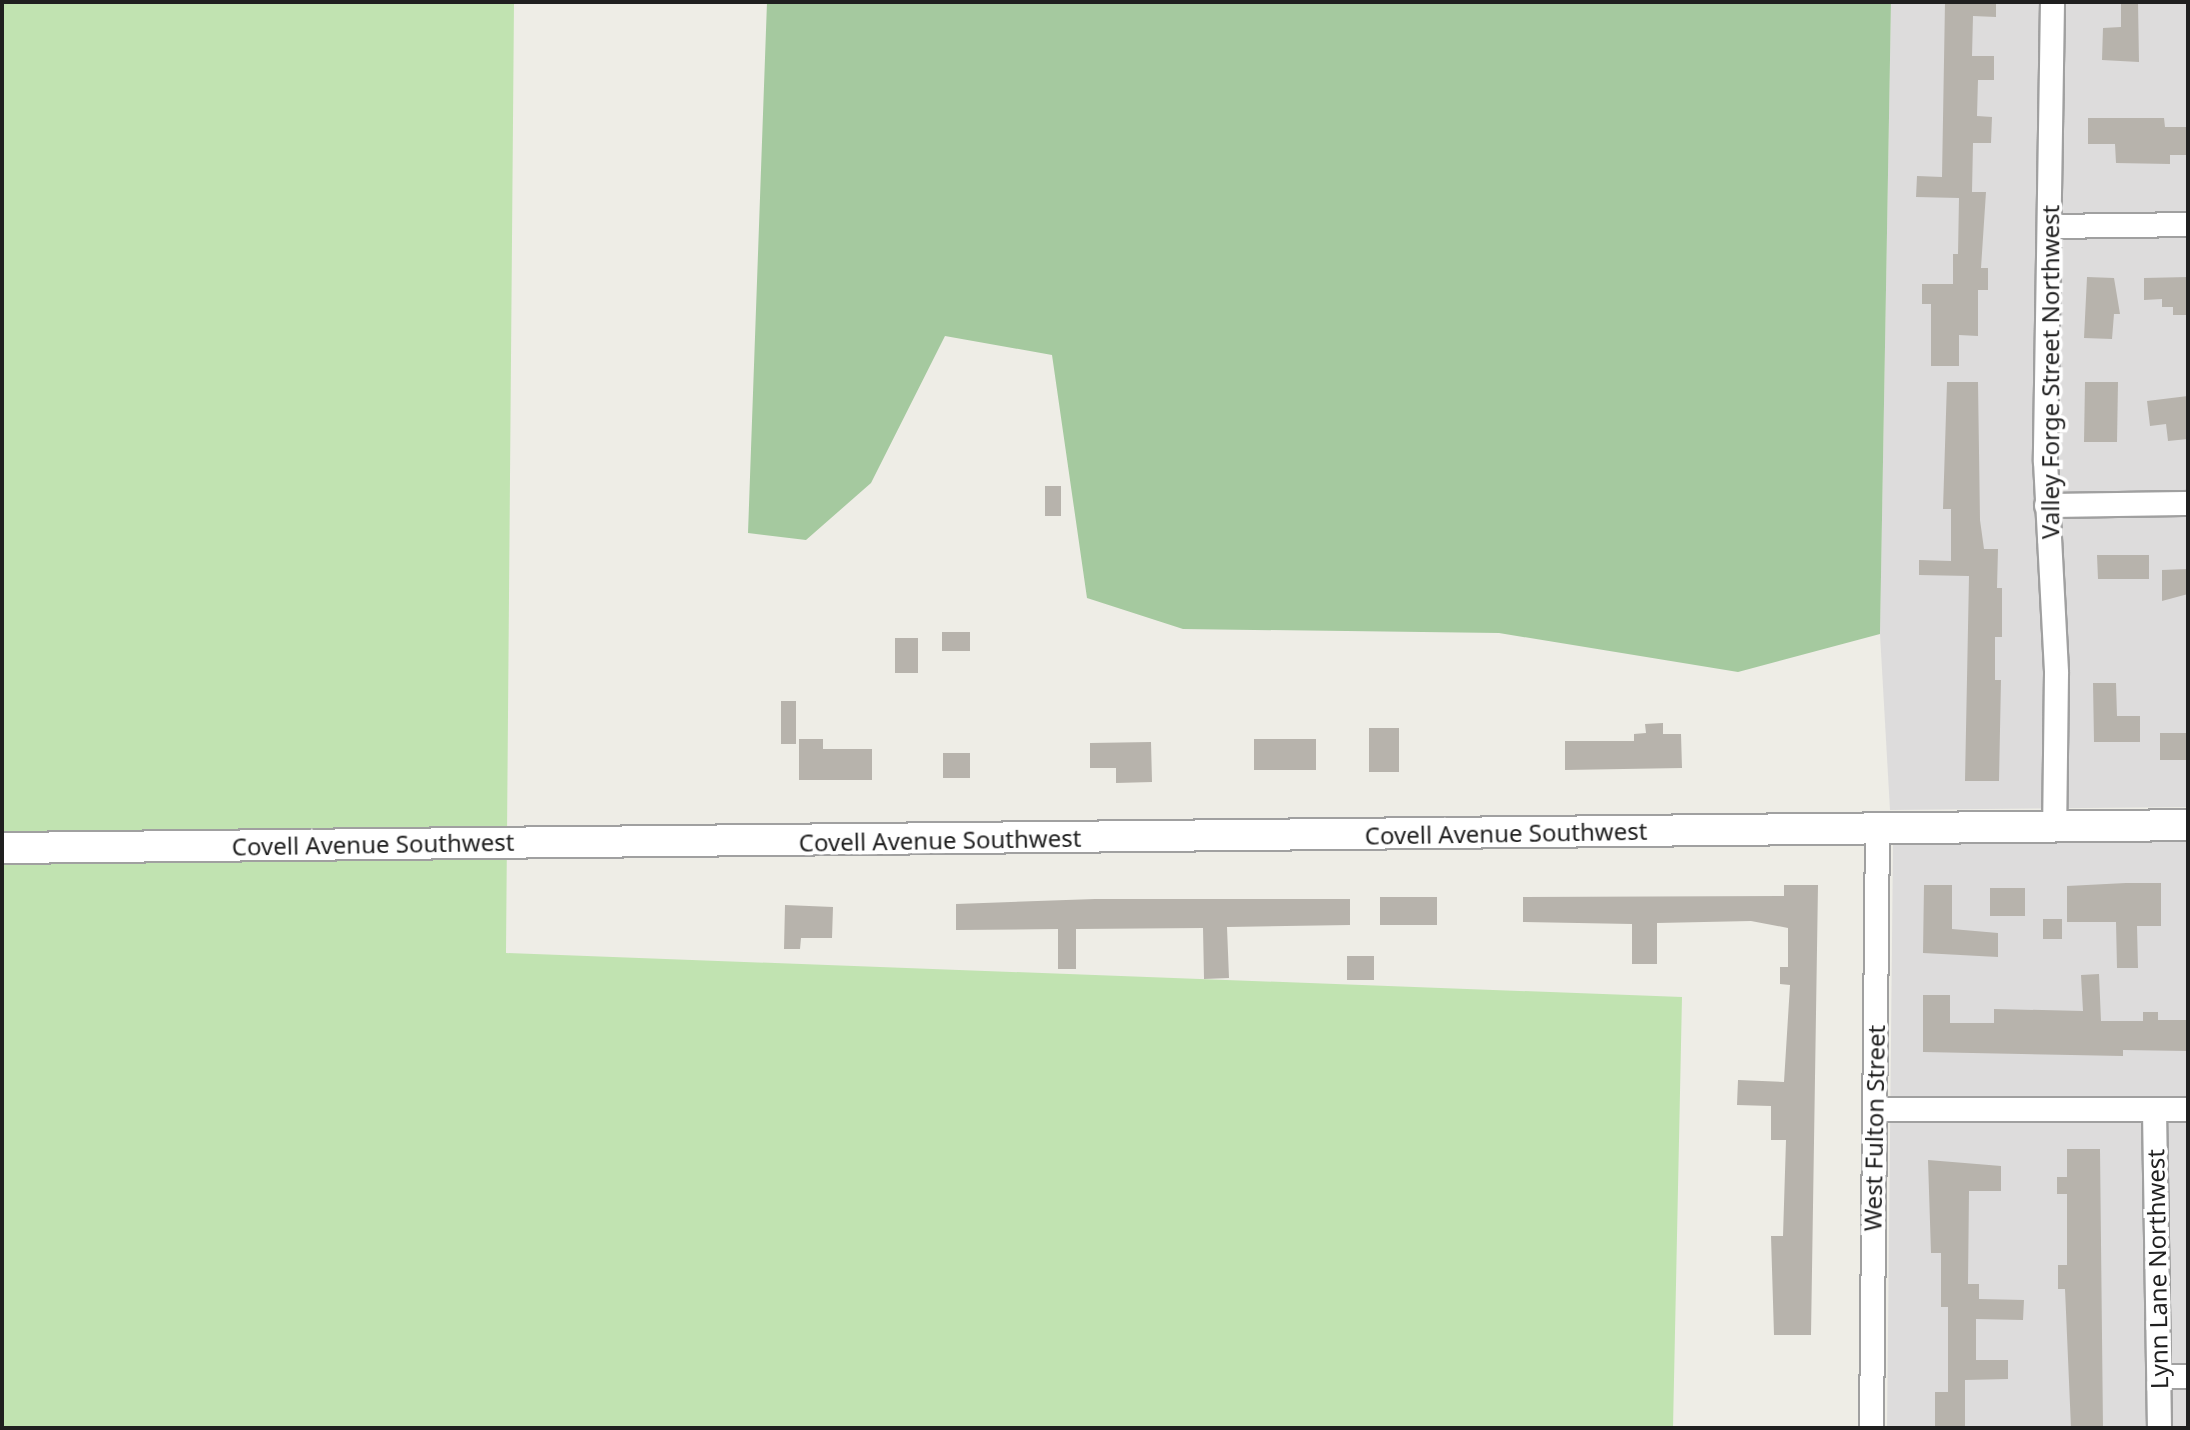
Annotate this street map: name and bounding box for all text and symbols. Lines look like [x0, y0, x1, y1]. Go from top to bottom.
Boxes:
street label: Valley Forge Street Northwest [2036, 205, 2064, 539]
street label: Covell Avenue Southwest [1364, 816, 1648, 850]
street label: Covell Avenue Southwest [798, 823, 1082, 857]
street label: Covell Avenue Southwest [231, 827, 515, 861]
street label: West Fulton Street [1858, 1025, 1890, 1231]
street label: Lynn Lane Northwest [2141, 1149, 2173, 1389]

